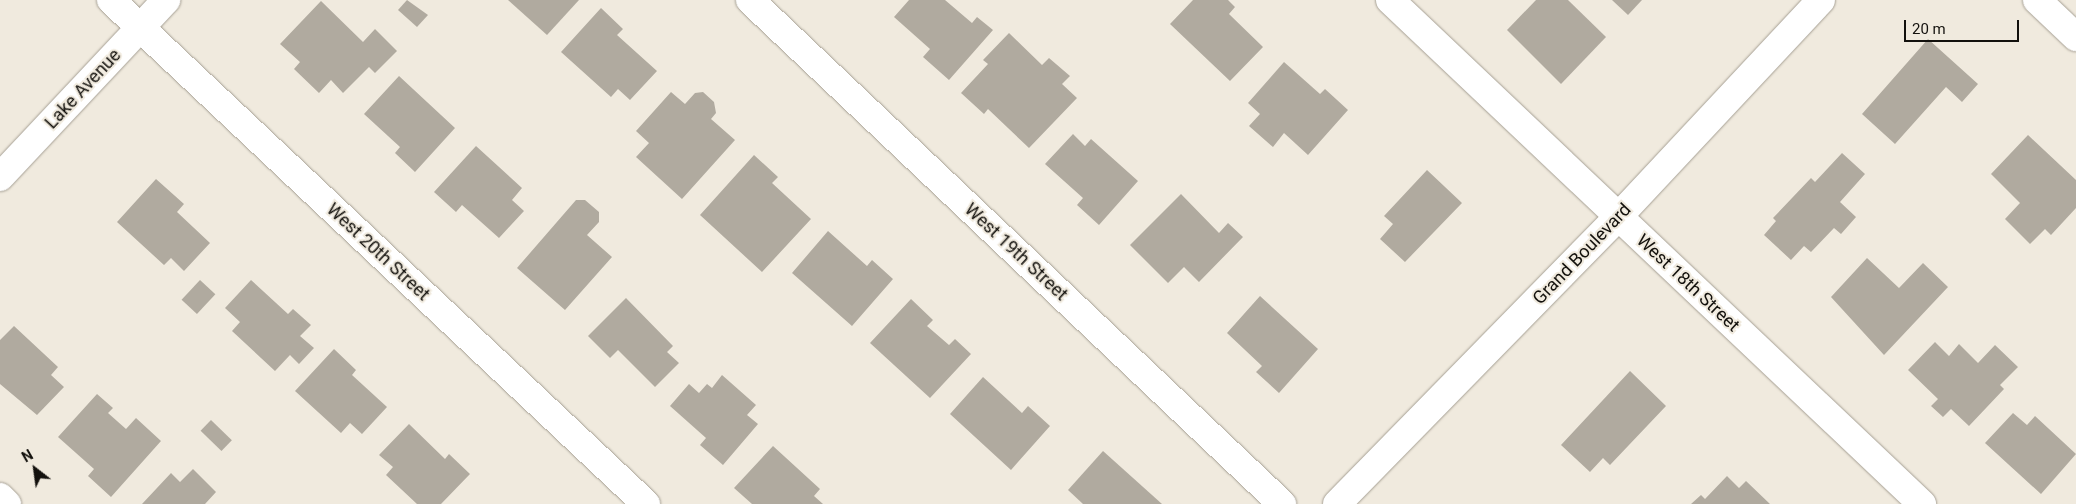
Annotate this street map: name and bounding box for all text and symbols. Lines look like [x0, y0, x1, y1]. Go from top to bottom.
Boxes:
scale bar [1906, 10, 2021, 42]
text: 20 m [1912, 20, 1946, 38]
street label: Lake Avenue [41, 45, 125, 133]
street label: West 20th Street [322, 199, 434, 305]
street label: West 19th Street [960, 199, 1072, 305]
street label: Grand Boulevard [1528, 199, 1636, 309]
street label: West 18th Street [1632, 230, 1744, 336]
north arrow [10, 444, 60, 494]
text: N [19, 447, 36, 465]

